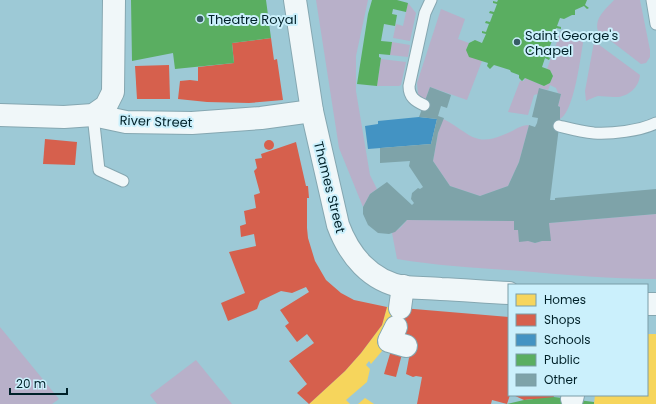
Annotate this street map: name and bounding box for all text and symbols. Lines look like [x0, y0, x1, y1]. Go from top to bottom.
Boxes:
place label: Theatre Royal [208, 10, 297, 29]
marker: Theatre Royal [195, 14, 205, 24]
place label: Saint George's Chapel [525, 26, 618, 60]
marker: Saint George's Chapel [512, 37, 522, 47]
street label: River Street [119, 111, 193, 132]
street label: Thames Street [309, 139, 350, 235]
legend [508, 284, 648, 396]
text: Homes [544, 291, 586, 308]
text: Shops [544, 311, 581, 328]
text: Schools [544, 331, 591, 348]
text: Public [544, 351, 580, 368]
scale bar [10, 370, 67, 396]
text: Other [544, 371, 578, 388]
text: 20 m [16, 375, 46, 392]

